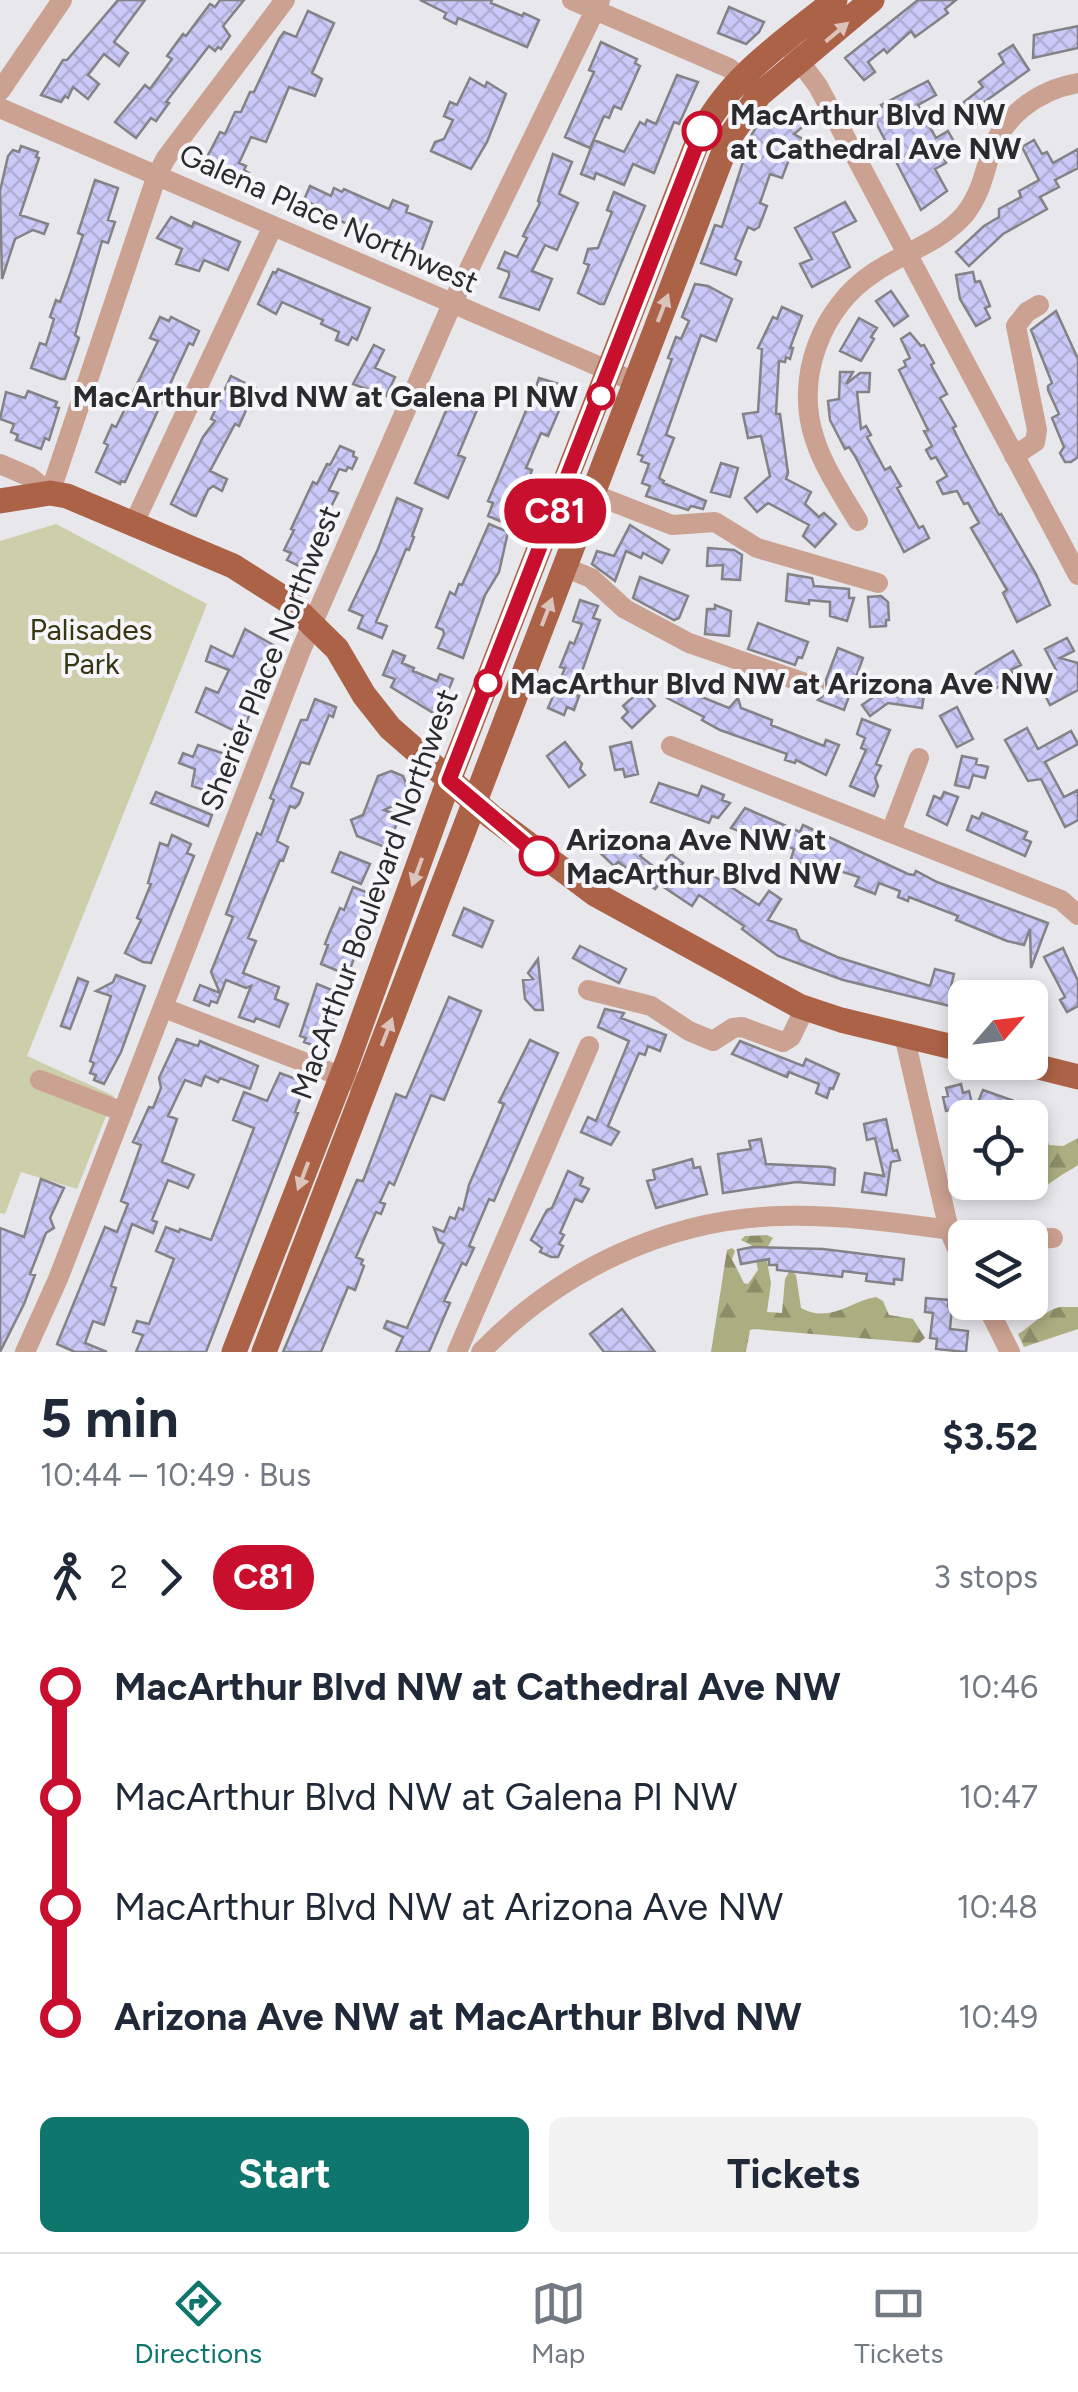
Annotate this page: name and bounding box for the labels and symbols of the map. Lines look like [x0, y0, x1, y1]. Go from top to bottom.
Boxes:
one-way arrow [825, 22, 850, 43]
place label: MacArthur Blvd NW at Cathedral Ave NW [730, 96, 1022, 167]
marker: MacArthur Blvd NW at Cathedral Ave NW [683, 112, 721, 150]
street label: Galena Place Northwest [174, 135, 484, 301]
one-way arrow [656, 293, 671, 323]
place label: MacArthur Blvd NW at Galena Pl NW [73, 378, 578, 415]
marker: MacArthur Blvd NW at Galena Pl NW [588, 383, 614, 409]
line badge: C81 [498, 478, 612, 544]
street label: Sherier Place Northwest [192, 500, 348, 816]
one-way arrow [539, 597, 555, 627]
park label: Palisades Park [29, 611, 153, 682]
place label: MacArthur Blvd NW at Arizona Ave NW [510, 665, 1053, 702]
marker: MacArthur Blvd NW at Arizona Ave NW [475, 670, 501, 696]
street label: MacArthur Boulevard Northwest [282, 684, 466, 1104]
place label: Arizona Ave NW at MacArthur Blvd NW [566, 821, 842, 892]
marker: Arizona Ave NW at MacArthur Blvd NW [520, 837, 558, 875]
one-way arrow [409, 857, 424, 887]
north arrow [948, 980, 1048, 1080]
one-way arrow [380, 1017, 395, 1047]
one-way arrow [294, 1161, 310, 1191]

